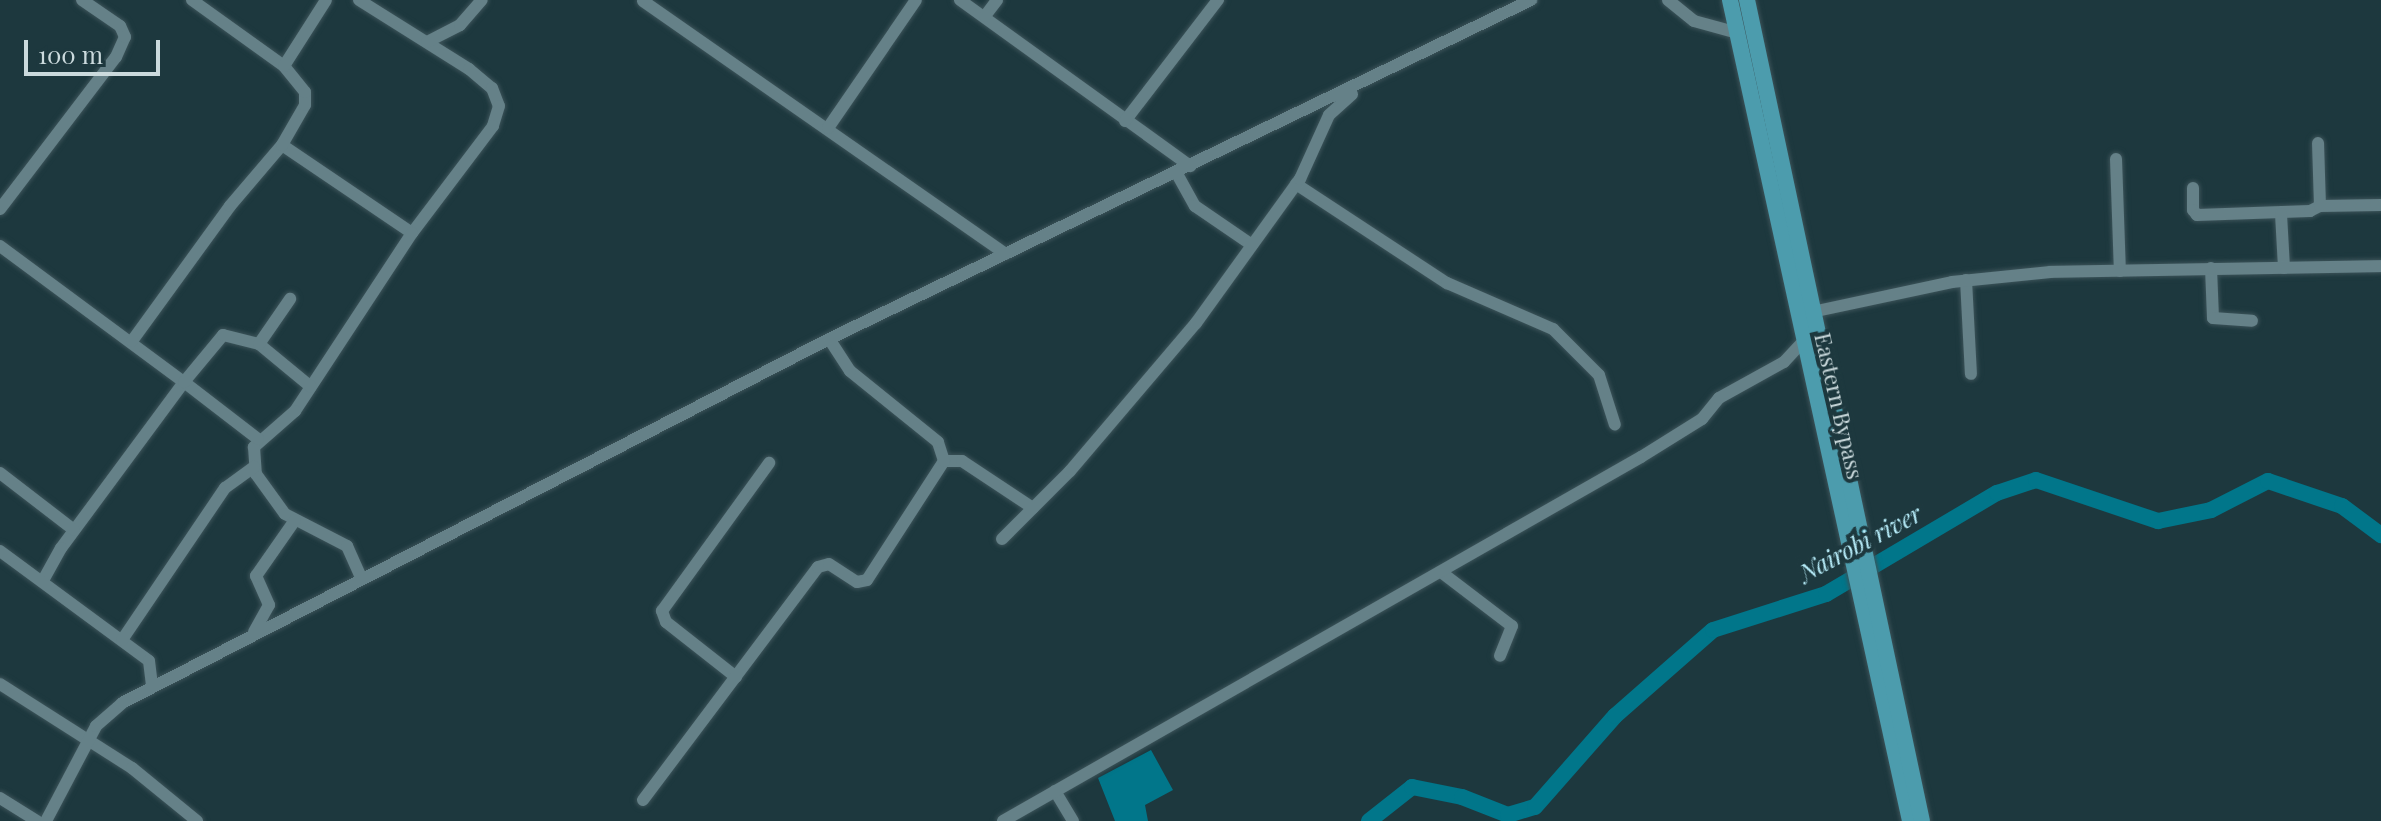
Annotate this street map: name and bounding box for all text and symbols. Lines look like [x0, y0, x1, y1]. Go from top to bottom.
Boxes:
scale bar [28, 24, 164, 74]
text: 100 m [38, 38, 103, 70]
street label: Eastern Bypass [1809, 330, 1869, 482]
water label: Nairobi river [1794, 499, 1926, 587]

